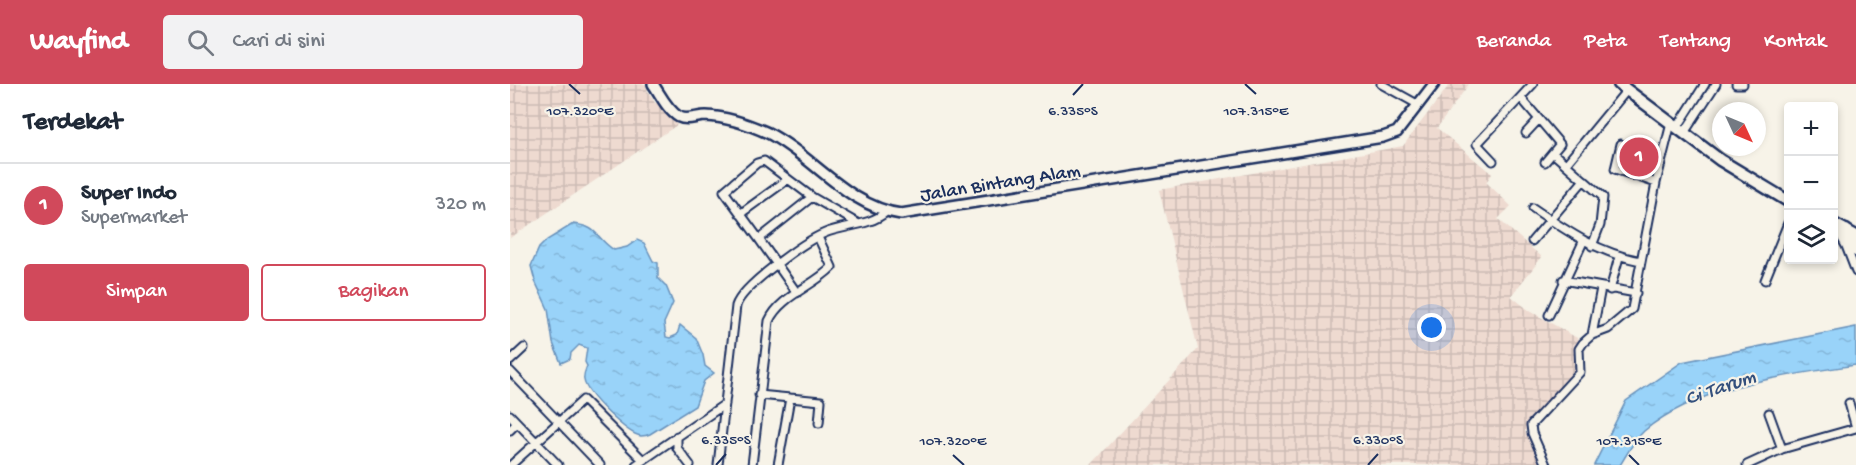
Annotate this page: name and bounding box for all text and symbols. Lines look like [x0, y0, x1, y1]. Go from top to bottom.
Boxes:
search box [163, 15, 583, 69]
text: Wayfind [30, 26, 127, 59]
icon: search [184, 26, 217, 59]
text: Cari di sini [232, 29, 325, 55]
text: Beranda [1477, 30, 1551, 55]
text: Peta [1584, 30, 1627, 55]
text: Tentang [1660, 30, 1731, 55]
text: Kontak [1764, 30, 1826, 55]
north arrow [1712, 102, 1766, 156]
map controls [1784, 102, 1838, 264]
button: + [1784, 102, 1838, 156]
text: 107.320°E [546, 103, 614, 121]
text: 6.335°S [1048, 103, 1098, 121]
text: 107.315°E [1223, 103, 1289, 121]
text: Terdekat [24, 108, 122, 139]
pin: 1 [1620, 134, 1658, 180]
button: − [1784, 156, 1838, 210]
street label: Jalan Bintang Alam [919, 160, 1082, 208]
text: Super Indo [81, 181, 177, 207]
text: 1 [39, 194, 48, 217]
text: 320 m [436, 194, 486, 217]
text: Supermarket [81, 207, 187, 230]
button: layers [1784, 210, 1838, 264]
button: Simpan [24, 264, 249, 321]
button: Bagikan [261, 264, 486, 321]
your location [1417, 313, 1446, 342]
water label: Ci Tarum [1683, 366, 1760, 413]
text: 6.335°S [701, 432, 751, 450]
text: 6.330°S [1353, 432, 1403, 450]
text: 107.320°E [919, 433, 987, 451]
text: 107.315°E [1596, 433, 1662, 451]

